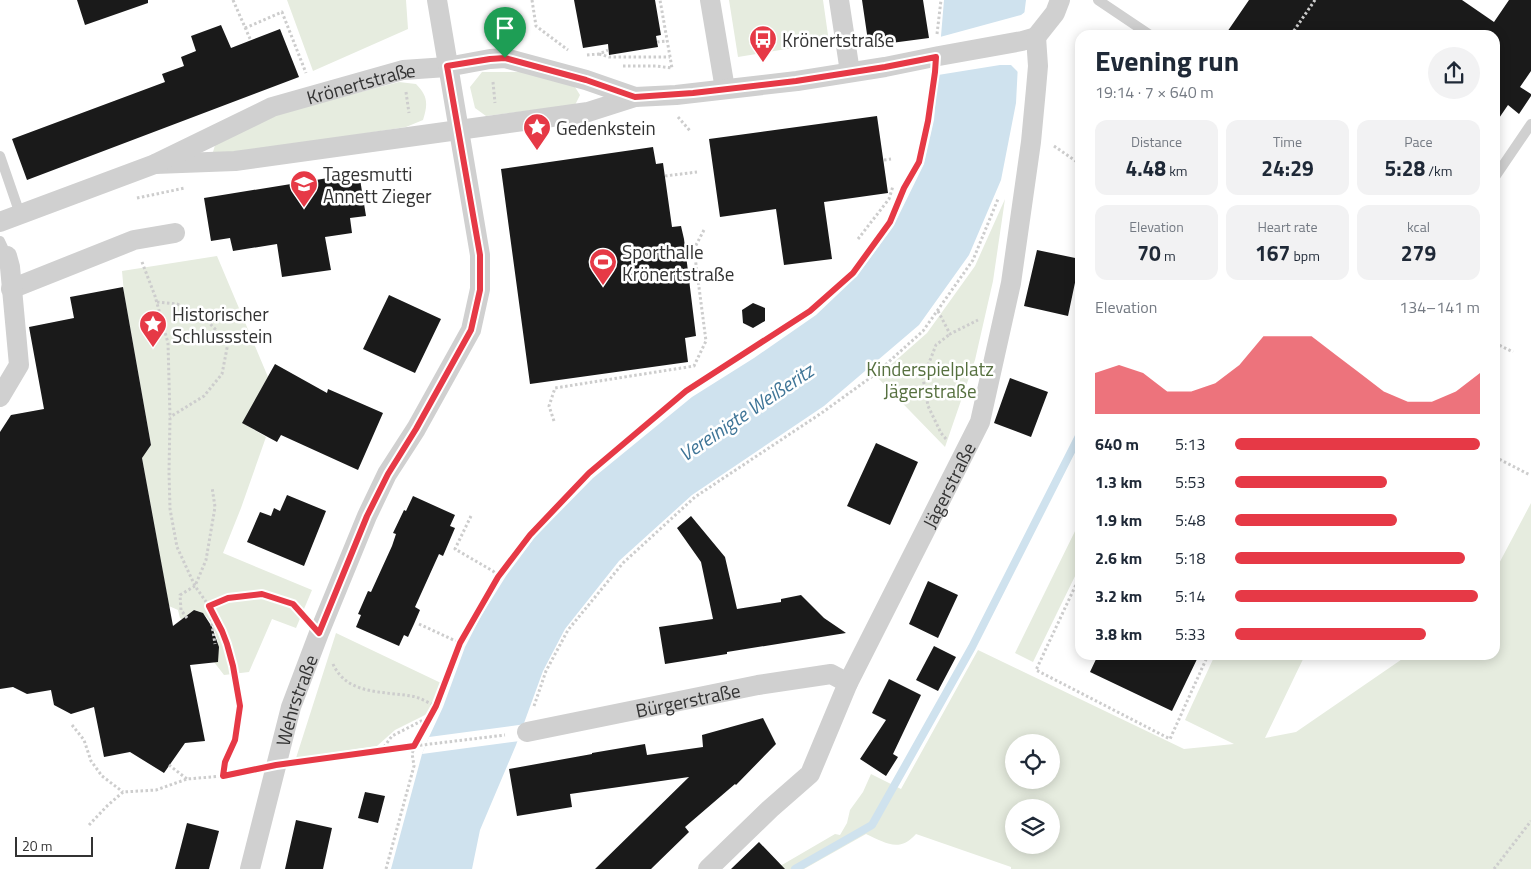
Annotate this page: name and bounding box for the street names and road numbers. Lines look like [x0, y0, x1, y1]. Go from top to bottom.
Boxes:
street label: Krönertstraße [303, 55, 416, 111]
street label: Jägerstraße [914, 437, 982, 533]
street label: Wehrstraße [267, 650, 324, 749]
street label: Bürgerstraße [633, 674, 743, 724]

